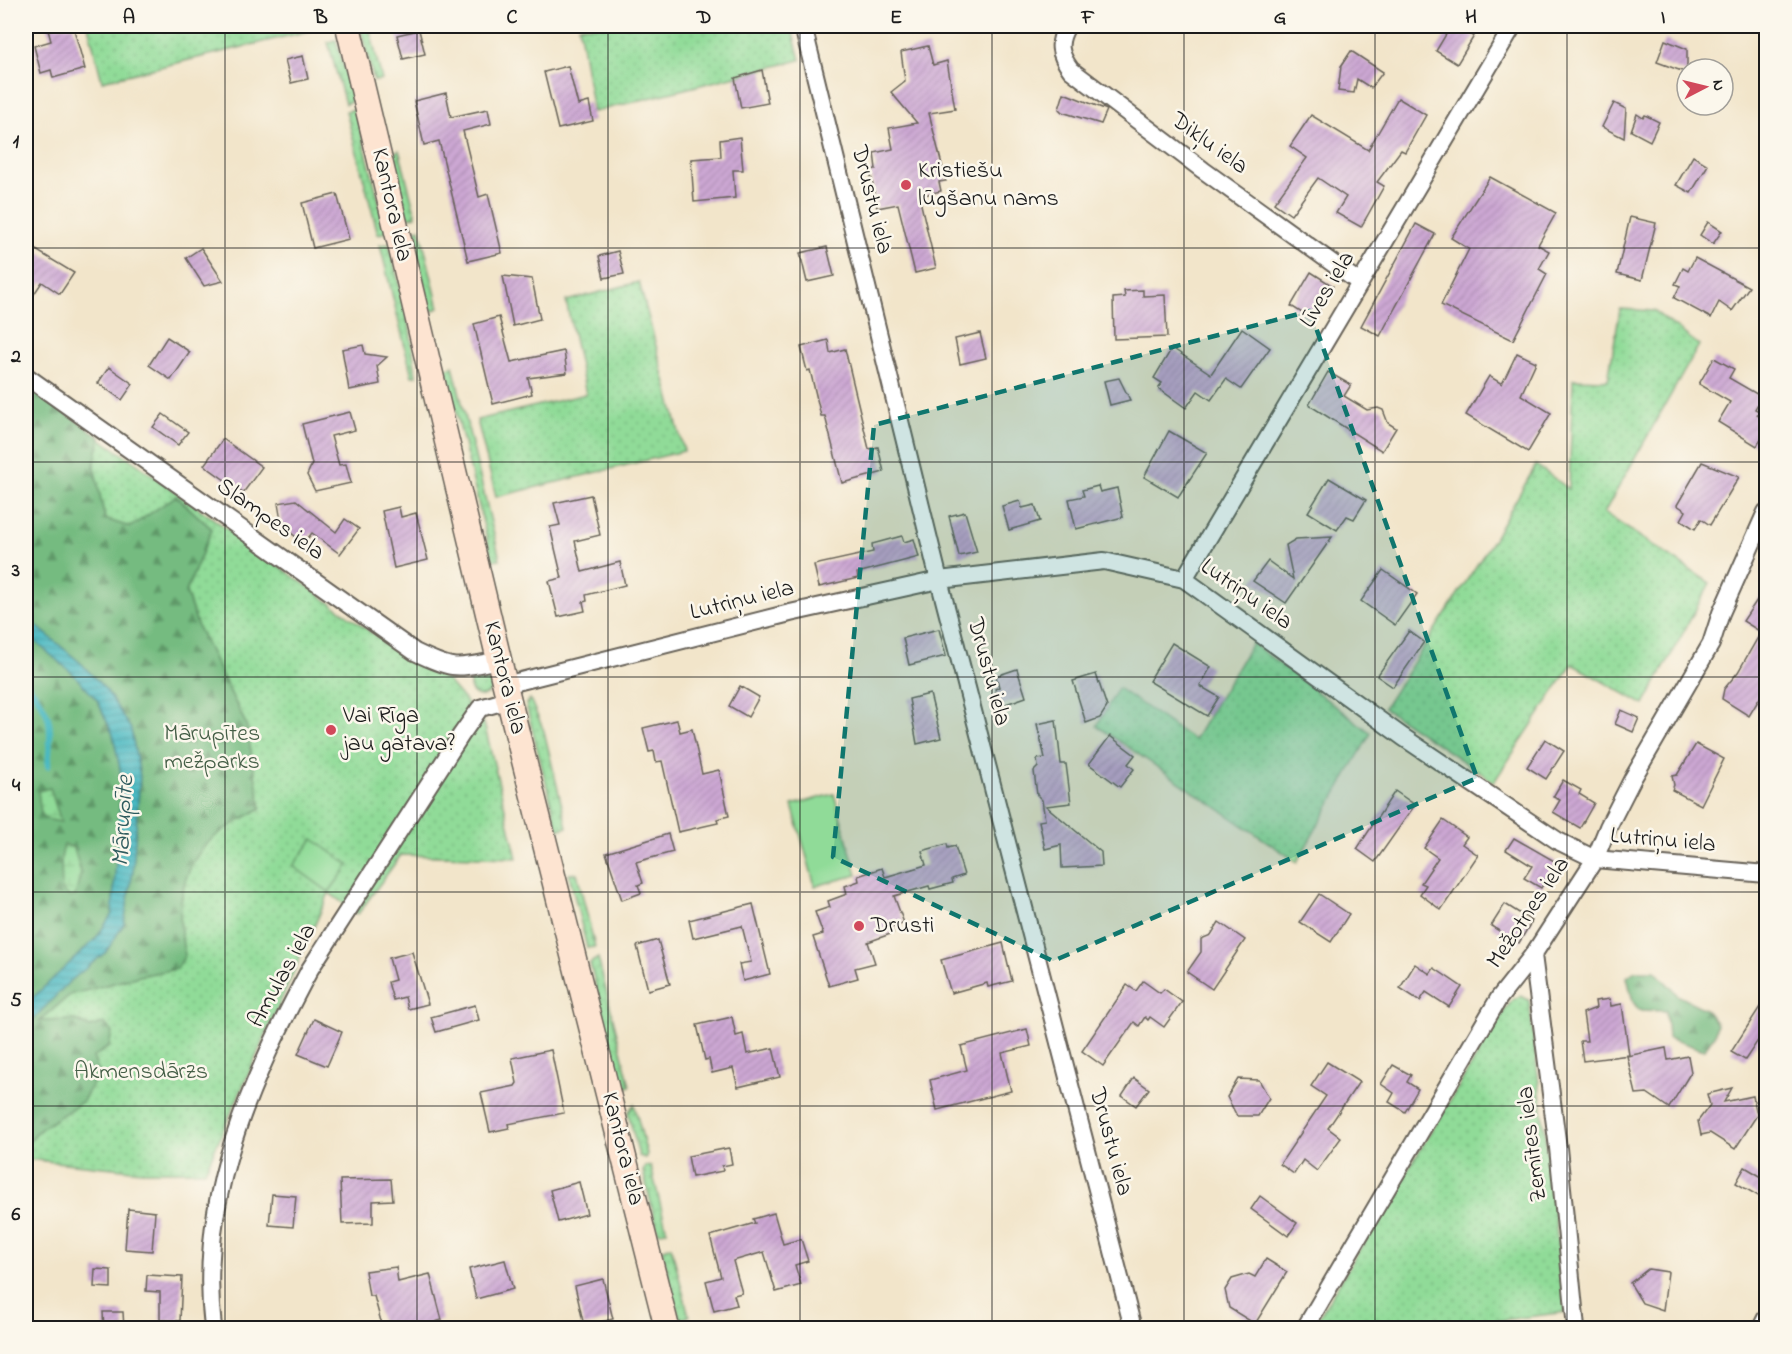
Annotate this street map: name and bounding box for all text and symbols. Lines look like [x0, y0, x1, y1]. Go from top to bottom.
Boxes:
text: A [123, 4, 135, 33]
text: B [313, 4, 328, 33]
text: C [507, 4, 518, 33]
text: D [696, 4, 711, 33]
text: E [890, 4, 902, 33]
text: F [1081, 4, 1095, 33]
text: G [1274, 4, 1287, 33]
text: H [1465, 4, 1477, 33]
text: I [1661, 4, 1666, 33]
north arrow [1675, 57, 1735, 117]
text: N [1705, 79, 1730, 92]
street label: Dikļu iela [1162, 103, 1255, 184]
text: 1 [13, 128, 20, 157]
street label: Drustu iela [840, 141, 901, 258]
street label: Kantora iela [361, 145, 421, 265]
place label: Kristiešu lūgšanu nams [918, 154, 1059, 217]
marker: Kristiešu lūgšanu nams [899, 178, 913, 192]
street label: Līves iela [1291, 245, 1365, 335]
text: 2 [10, 343, 21, 372]
street label: Slampes iela [209, 470, 331, 570]
street label: Lutriņu iela [1193, 550, 1299, 640]
text: 3 [11, 557, 20, 586]
street label: Lutriņu iela [686, 571, 798, 631]
street label: Drustu iela [957, 613, 1019, 730]
street label: Kantora iela [473, 618, 535, 738]
place label: Vai Rīga jau gatava? [340, 699, 455, 762]
park label: Mārupītes mežparks [164, 717, 260, 780]
marker: Vai Rīga jau gatava? [324, 723, 338, 737]
text: 4 [12, 772, 21, 801]
water label: Mārupīte [103, 773, 145, 867]
street label: Lutriņu iela [1609, 819, 1717, 863]
street label: Mežotnes iela [1478, 850, 1580, 976]
place label: Drusti [870, 909, 934, 944]
street label: Amulas iela [240, 918, 326, 1034]
marker: Drusti [852, 919, 866, 933]
text: 5 [10, 987, 22, 1016]
park label: Akmensdārzs [74, 1055, 208, 1090]
street label: Drustu iela [1079, 1083, 1141, 1200]
street label: Zemītes iela [1509, 1084, 1557, 1204]
street label: Kantora iela [591, 1089, 653, 1209]
text: 6 [12, 1201, 21, 1230]

